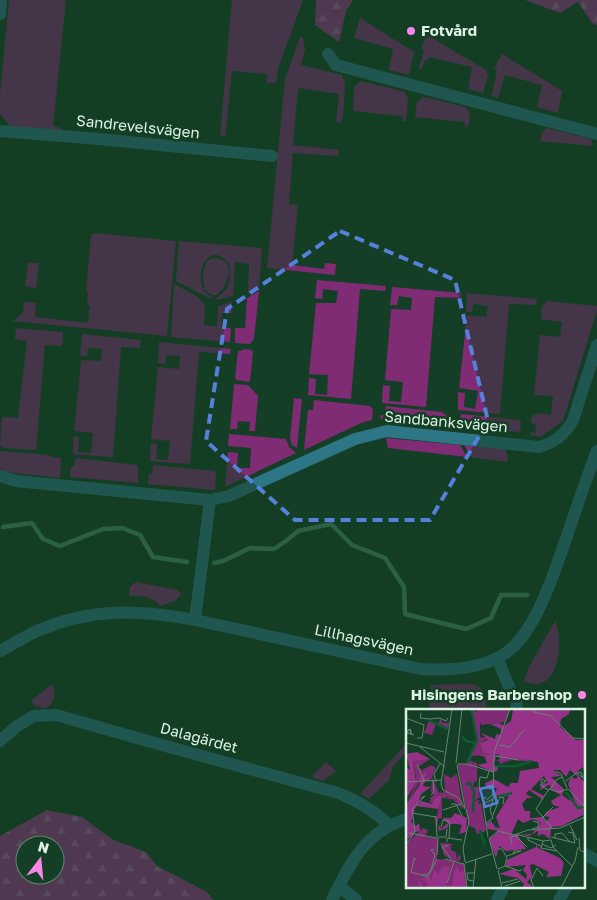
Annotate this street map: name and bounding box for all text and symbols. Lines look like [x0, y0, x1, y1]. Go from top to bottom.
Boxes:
place label: Fotvård [421, 21, 477, 39]
marker: Fotvård [405, 25, 417, 37]
street label: Sandrevelsvägen [76, 111, 201, 141]
street label: Sandbanksvägen [384, 407, 508, 435]
street label: Lillhagsvägen [313, 620, 415, 658]
place label: Hisingens Barbershop [411, 685, 572, 703]
marker: Hisingens Barbershop [576, 689, 588, 701]
inset map [406, 709, 584, 888]
street label: Dalagärdet [158, 718, 240, 756]
north arrow [15, 835, 65, 885]
text: N [36, 837, 51, 857]

